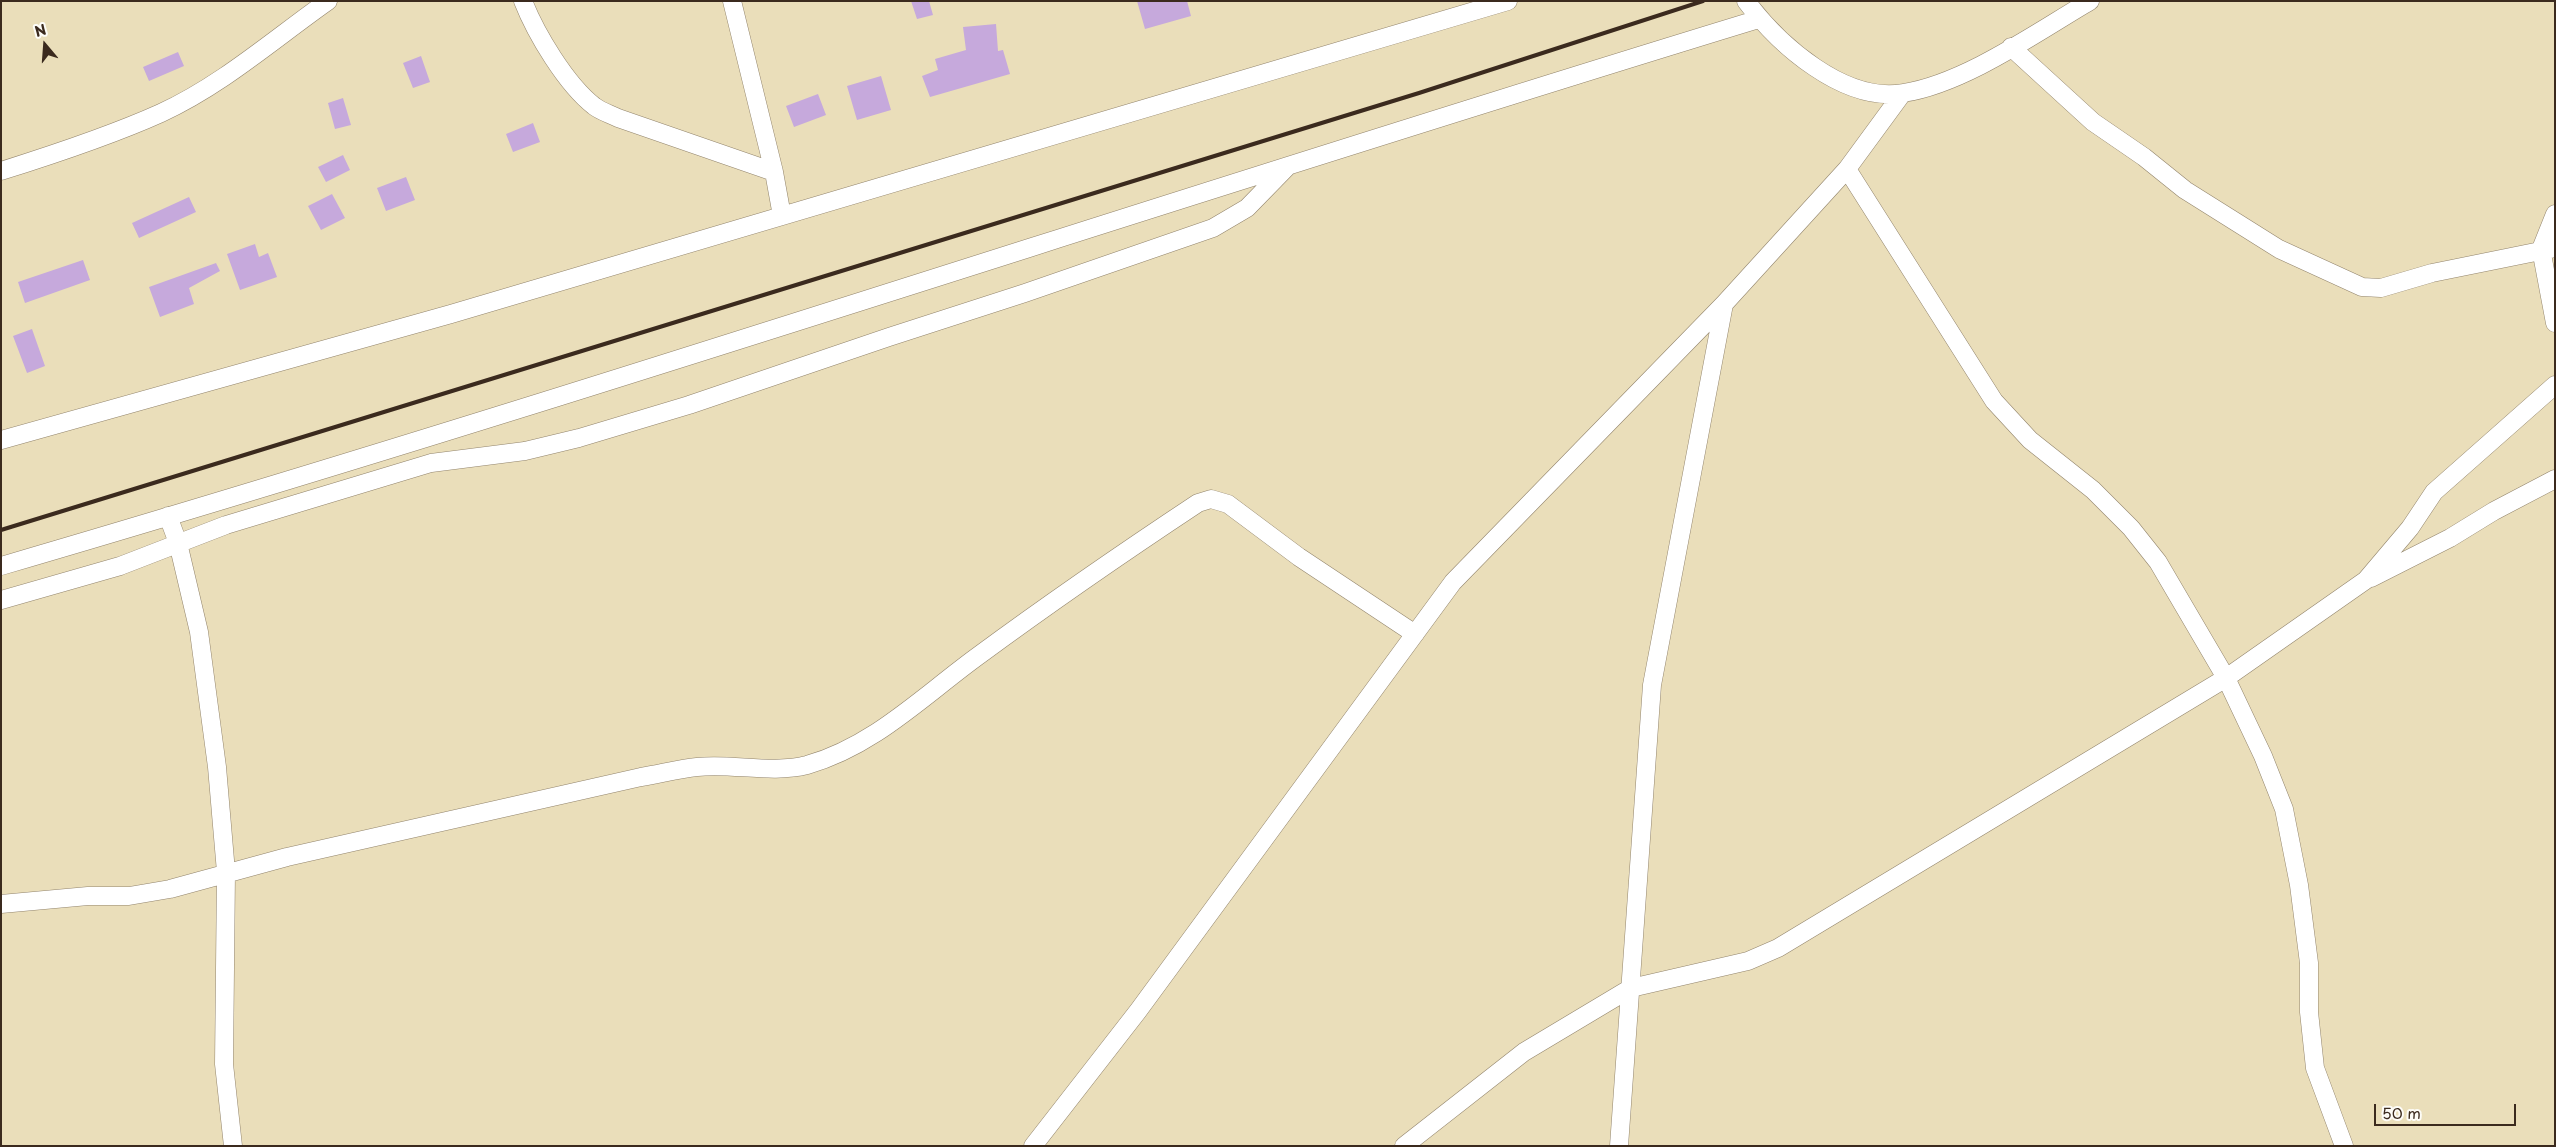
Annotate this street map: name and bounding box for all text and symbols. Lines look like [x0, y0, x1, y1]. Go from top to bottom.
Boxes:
text: N [32, 19, 49, 42]
north arrow [20, 20, 70, 70]
scale bar [2376, 1094, 2518, 1126]
text: 50 m [2382, 1101, 2421, 1124]

